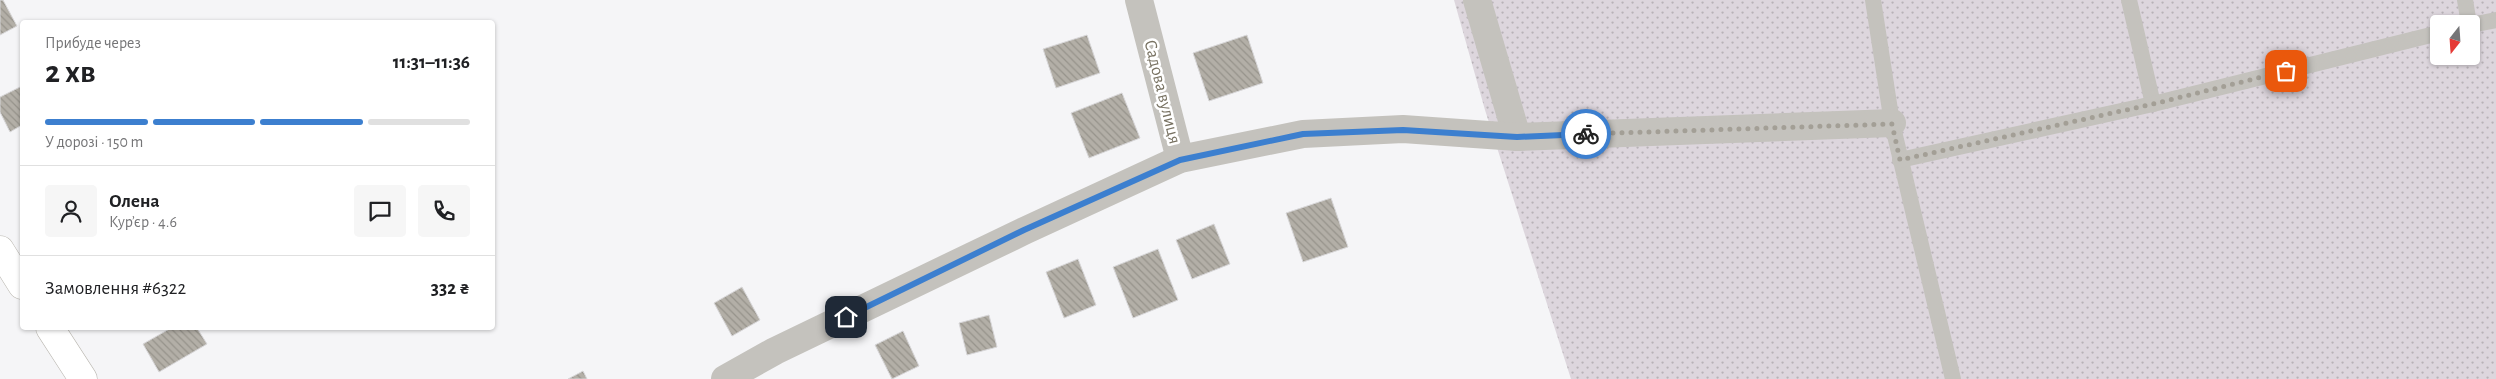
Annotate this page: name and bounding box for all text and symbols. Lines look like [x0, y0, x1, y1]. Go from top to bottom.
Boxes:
north arrow [2430, 15, 2480, 65]
map controls [2430, 15, 2480, 65]
text: Прибуде через [45, 35, 141, 51]
street label: Садова вулиця [1140, 38, 1184, 146]
pin [2265, 50, 2307, 92]
text: 11:31–11:36 [393, 53, 470, 72]
text: 2 хв [45, 56, 95, 88]
icon: bag [2272, 57, 2300, 85]
courier [1561, 109, 1611, 159]
icon: bike [1572, 120, 1600, 148]
text: У дорозі · 150 m [45, 134, 143, 150]
button: person [45, 185, 97, 237]
button: chat [354, 185, 406, 237]
button: phone [418, 185, 470, 237]
text: Олена [109, 192, 159, 211]
text: Кур’єр · 4.6 [109, 214, 177, 230]
text: Замовлення #6322 [45, 279, 186, 298]
text: 332 ₴ [431, 279, 470, 298]
pin [825, 296, 867, 338]
icon: home [832, 303, 860, 331]

